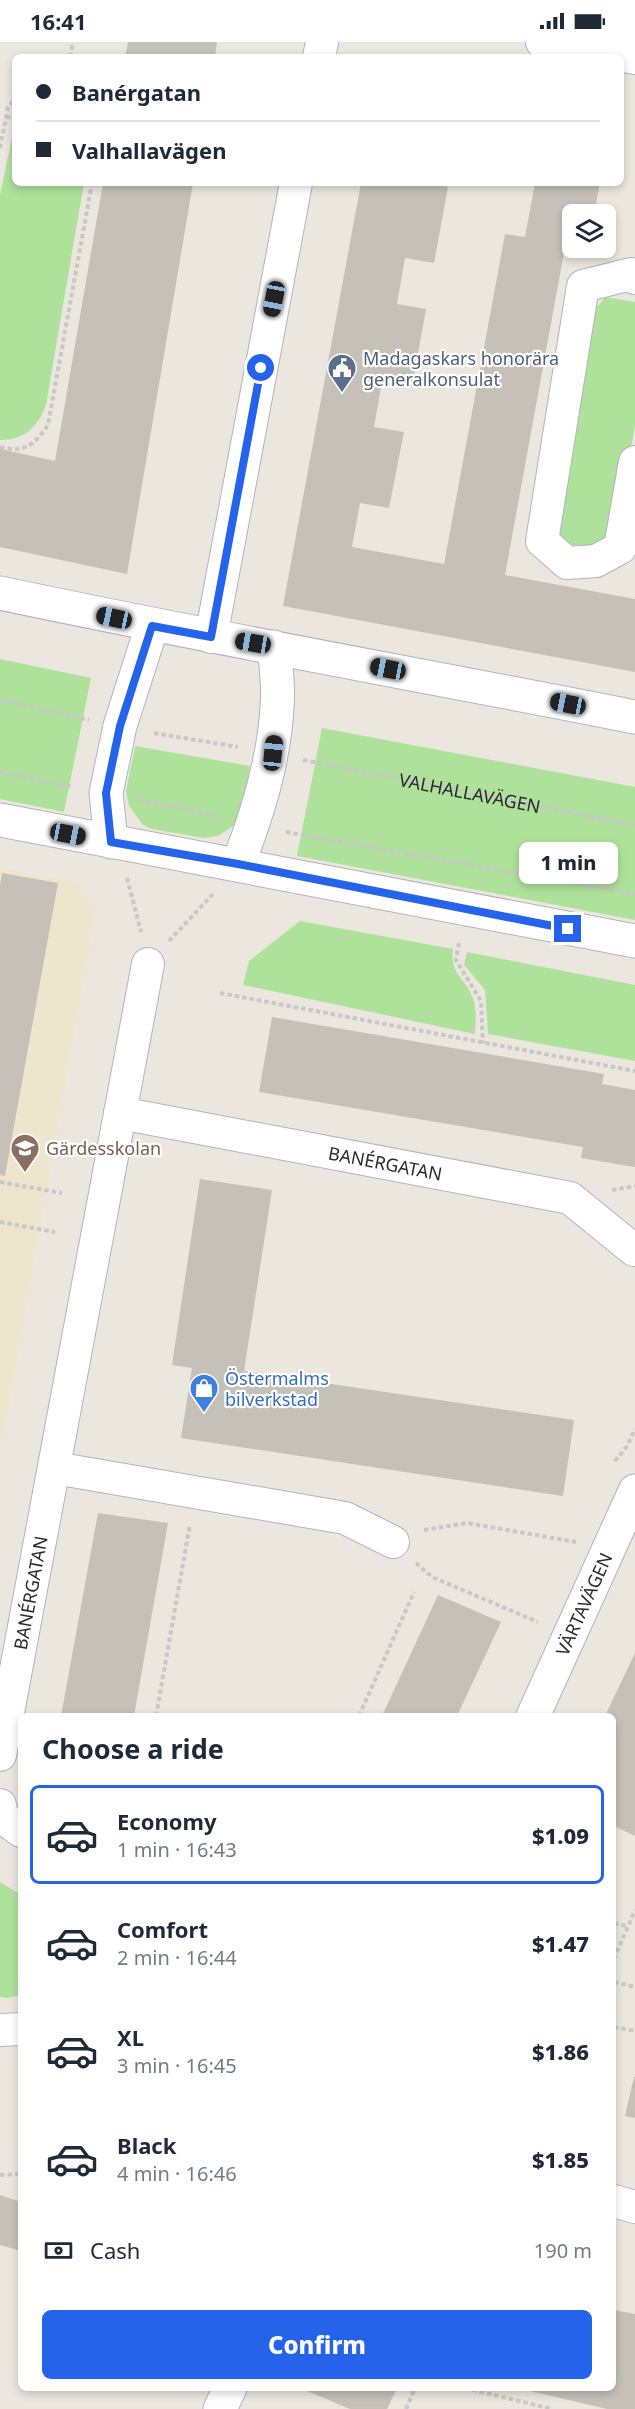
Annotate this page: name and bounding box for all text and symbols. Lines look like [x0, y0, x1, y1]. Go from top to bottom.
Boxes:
text: 16:41 [30, 6, 87, 36]
text: Banérgatan [72, 77, 201, 107]
text: Valhallavägen [72, 135, 226, 165]
map controls [562, 204, 616, 258]
button: layers [562, 204, 616, 258]
car [262, 280, 286, 318]
place label: Madagaskars honorära generalkonsulat [363, 346, 559, 391]
public building icon: Madagaskars honorära generalkonsulat [326, 352, 358, 394]
route start [247, 354, 274, 381]
car [95, 605, 133, 631]
car [234, 631, 272, 655]
car [369, 657, 407, 681]
car [549, 692, 587, 716]
car [262, 734, 284, 772]
street label: VALHALLAVÄGEN [397, 767, 543, 818]
car [49, 822, 87, 846]
callout: 1 min [518, 842, 618, 884]
text: 1 min [541, 849, 596, 876]
route end [554, 915, 581, 942]
school or university icon: Gärdesskolan [9, 1132, 41, 1174]
place label: Gärdesskolan [46, 1136, 161, 1160]
street label: BANÉRGATAN [326, 1141, 444, 1186]
place label: Östermalms bilverkstad [225, 1366, 329, 1411]
shop icon: Östermalms bilverkstad [188, 1372, 220, 1414]
street label: BANÉRGATAN [8, 1534, 53, 1652]
street label: VÄRTAVÄGEN [550, 1549, 618, 1659]
text: Choose a ride [42, 1730, 224, 1767]
text: Economy [117, 1806, 216, 1836]
icon: car [45, 1808, 99, 1862]
text: $1.09 [532, 1820, 589, 1850]
text: 1 min · 16:43 [117, 1836, 237, 1863]
text: Comfort [117, 1914, 208, 1944]
icon: car [45, 1916, 99, 1970]
text: $1.47 [532, 1928, 589, 1958]
text: 2 min · 16:44 [117, 1944, 237, 1971]
text: XL [117, 2022, 144, 2052]
icon: car [45, 2024, 99, 2078]
text: $1.86 [532, 2036, 589, 2066]
text: 3 min · 16:45 [117, 2052, 237, 2079]
text: Black [117, 2130, 176, 2160]
icon: car [45, 2132, 99, 2186]
text: $1.85 [532, 2144, 589, 2174]
text: 4 min · 16:46 [117, 2160, 237, 2187]
icon: cash [42, 2234, 75, 2267]
text: Cash [90, 2235, 140, 2265]
text: 190 m [534, 2237, 592, 2264]
button: Confirm [42, 2310, 592, 2379]

